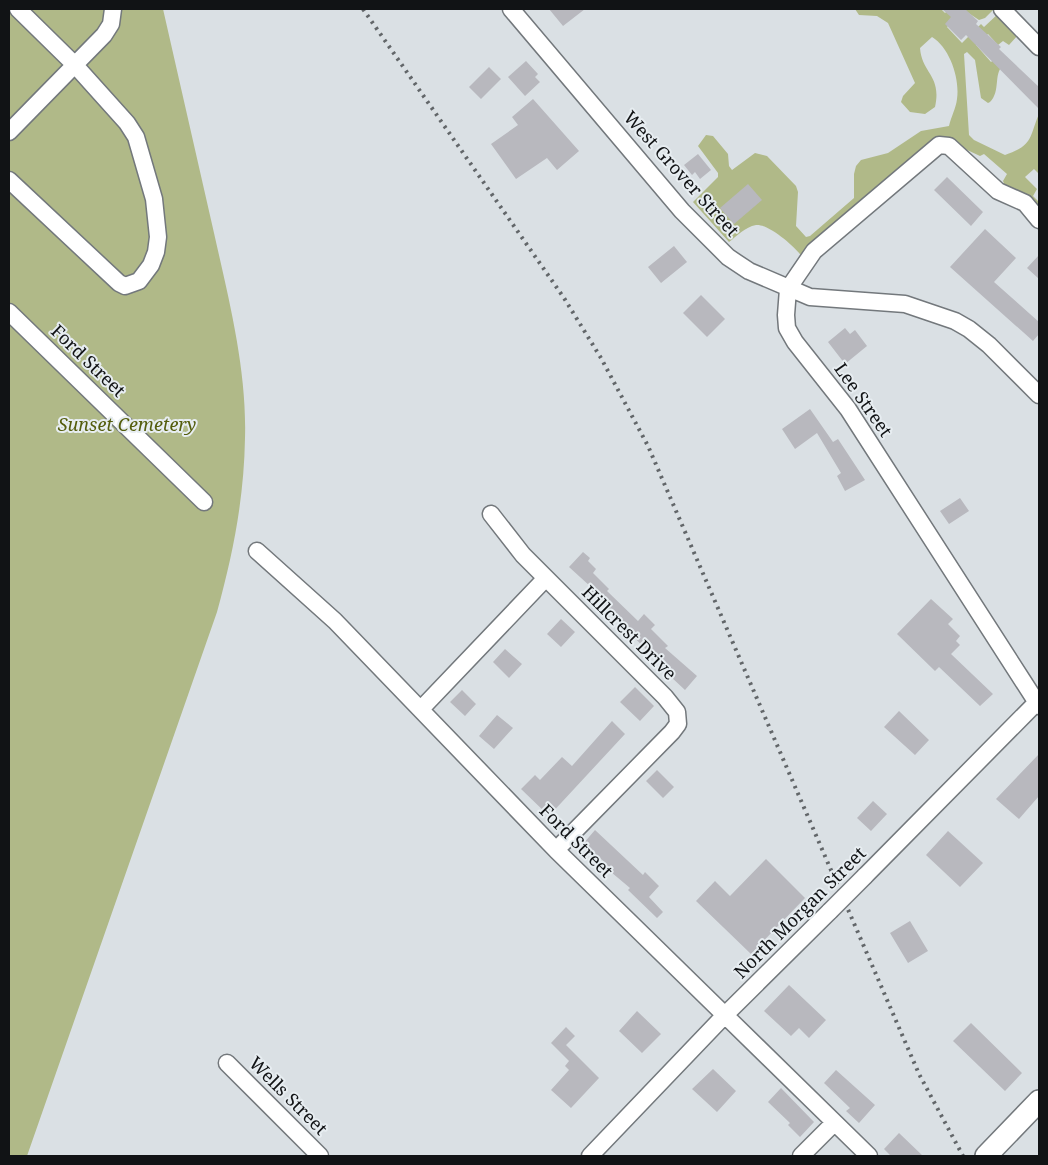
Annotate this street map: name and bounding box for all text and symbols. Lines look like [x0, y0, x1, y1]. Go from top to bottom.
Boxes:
street label: West Grover Street [619, 105, 745, 241]
street label: Ford Street [46, 319, 131, 402]
street label: Lee Street [830, 358, 898, 441]
park label: Sunset Cemetery [58, 412, 196, 436]
street label: Hillcrest Drive [577, 580, 682, 685]
street label: Ford Street [535, 798, 619, 882]
street label: North Morgan Street [728, 841, 870, 983]
street label: Wells Street [244, 1051, 333, 1140]

